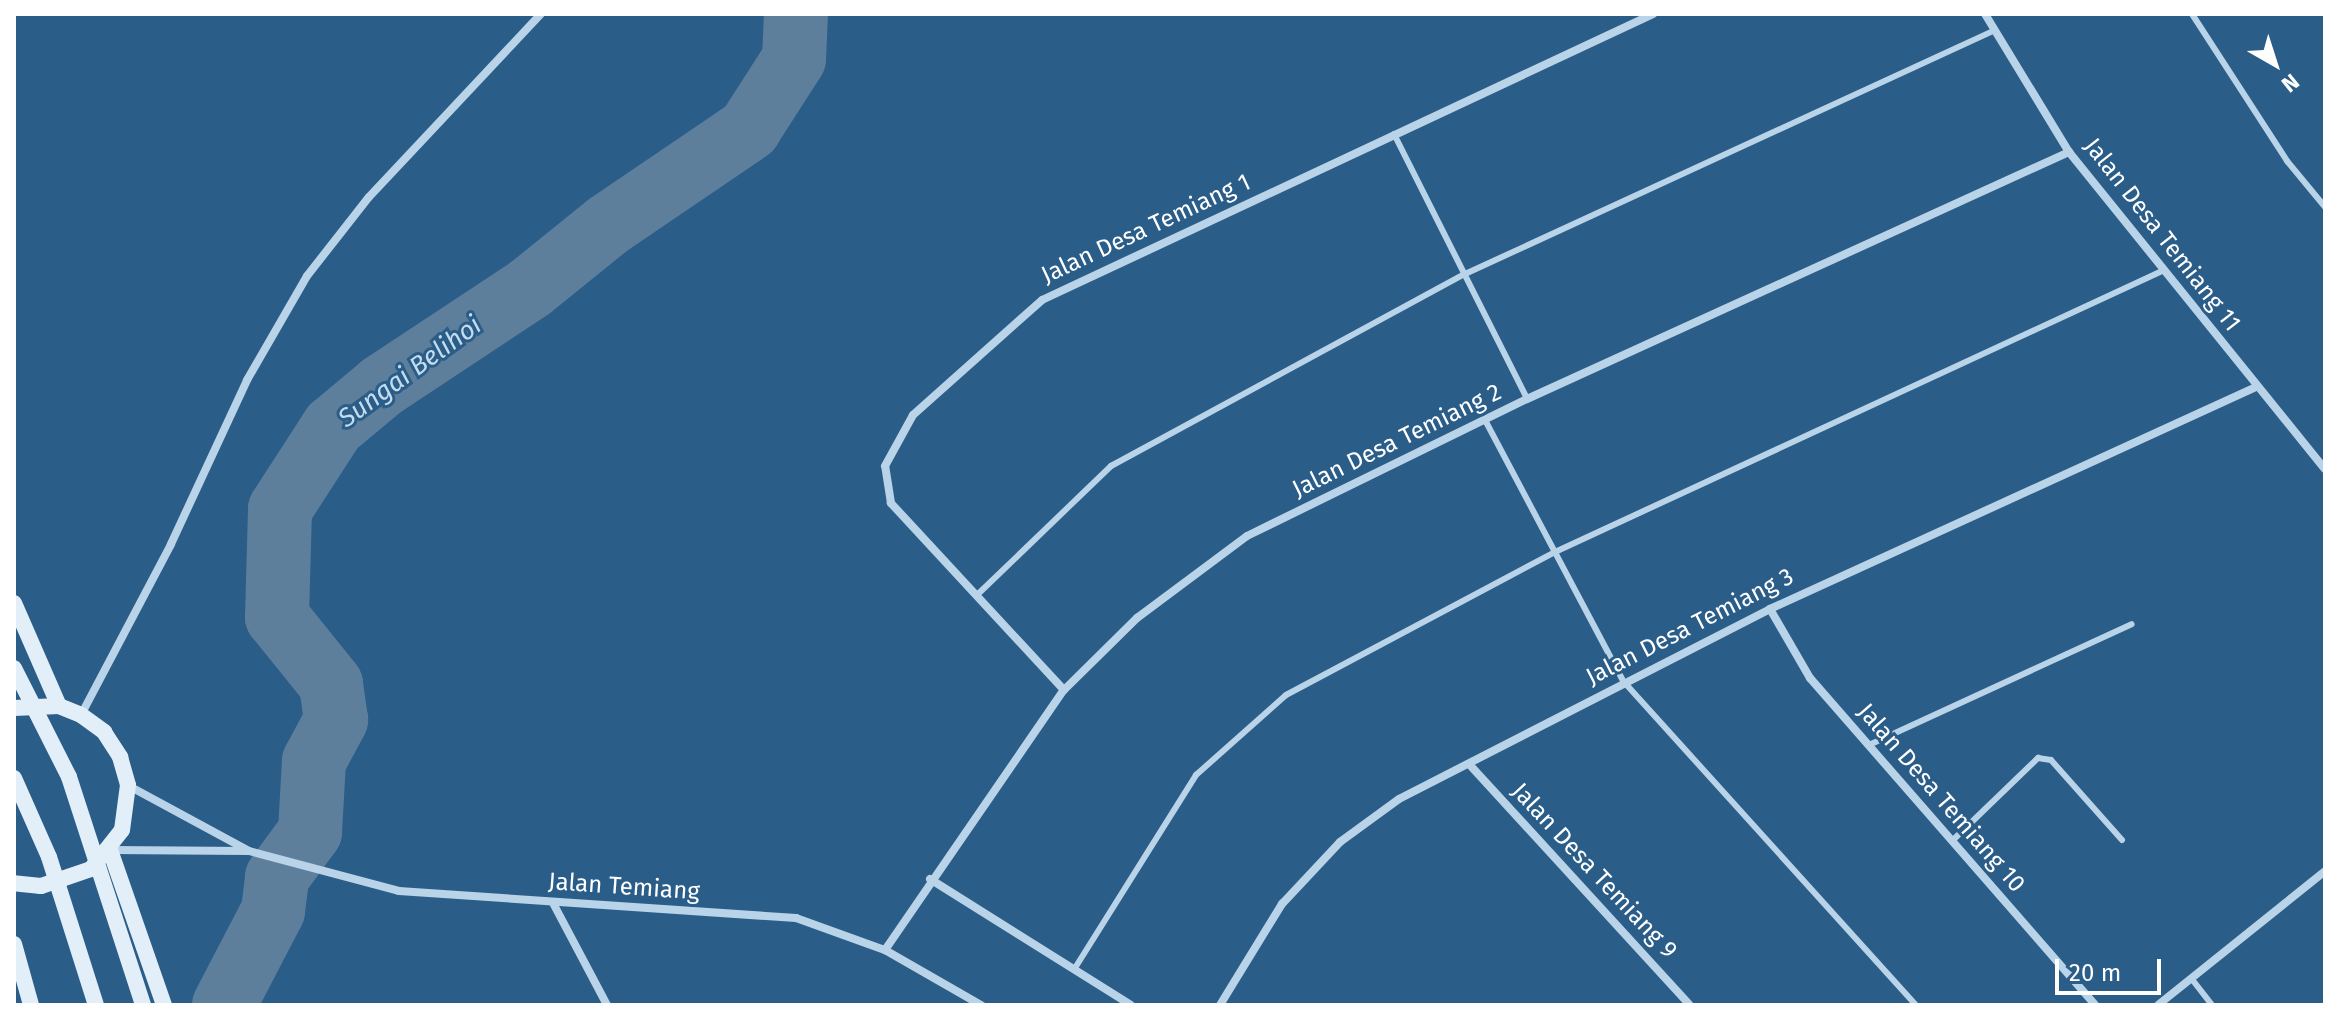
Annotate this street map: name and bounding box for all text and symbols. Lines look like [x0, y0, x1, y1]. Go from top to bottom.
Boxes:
north arrow [2235, 24, 2315, 104]
text: N [2276, 68, 2305, 98]
street label: Jalan Desa Temiang 11 [2078, 133, 2246, 337]
street label: Jalan Desa Temiang 1 [1037, 168, 1255, 290]
water label: Sungai Belihoi [332, 310, 488, 434]
street label: Jalan Desa Temiang 2 [1288, 378, 1506, 504]
street label: Jalan Desa Temiang 3 [1581, 562, 1799, 692]
street label: Jalan Desa Temiang 10 [1851, 698, 2031, 898]
street label: Jalan Desa Temiang 9 [1505, 777, 1683, 965]
street label: Jalan Temiang [547, 867, 701, 907]
scale bar [2059, 943, 2165, 993]
text: 20 m [2069, 959, 2121, 987]

